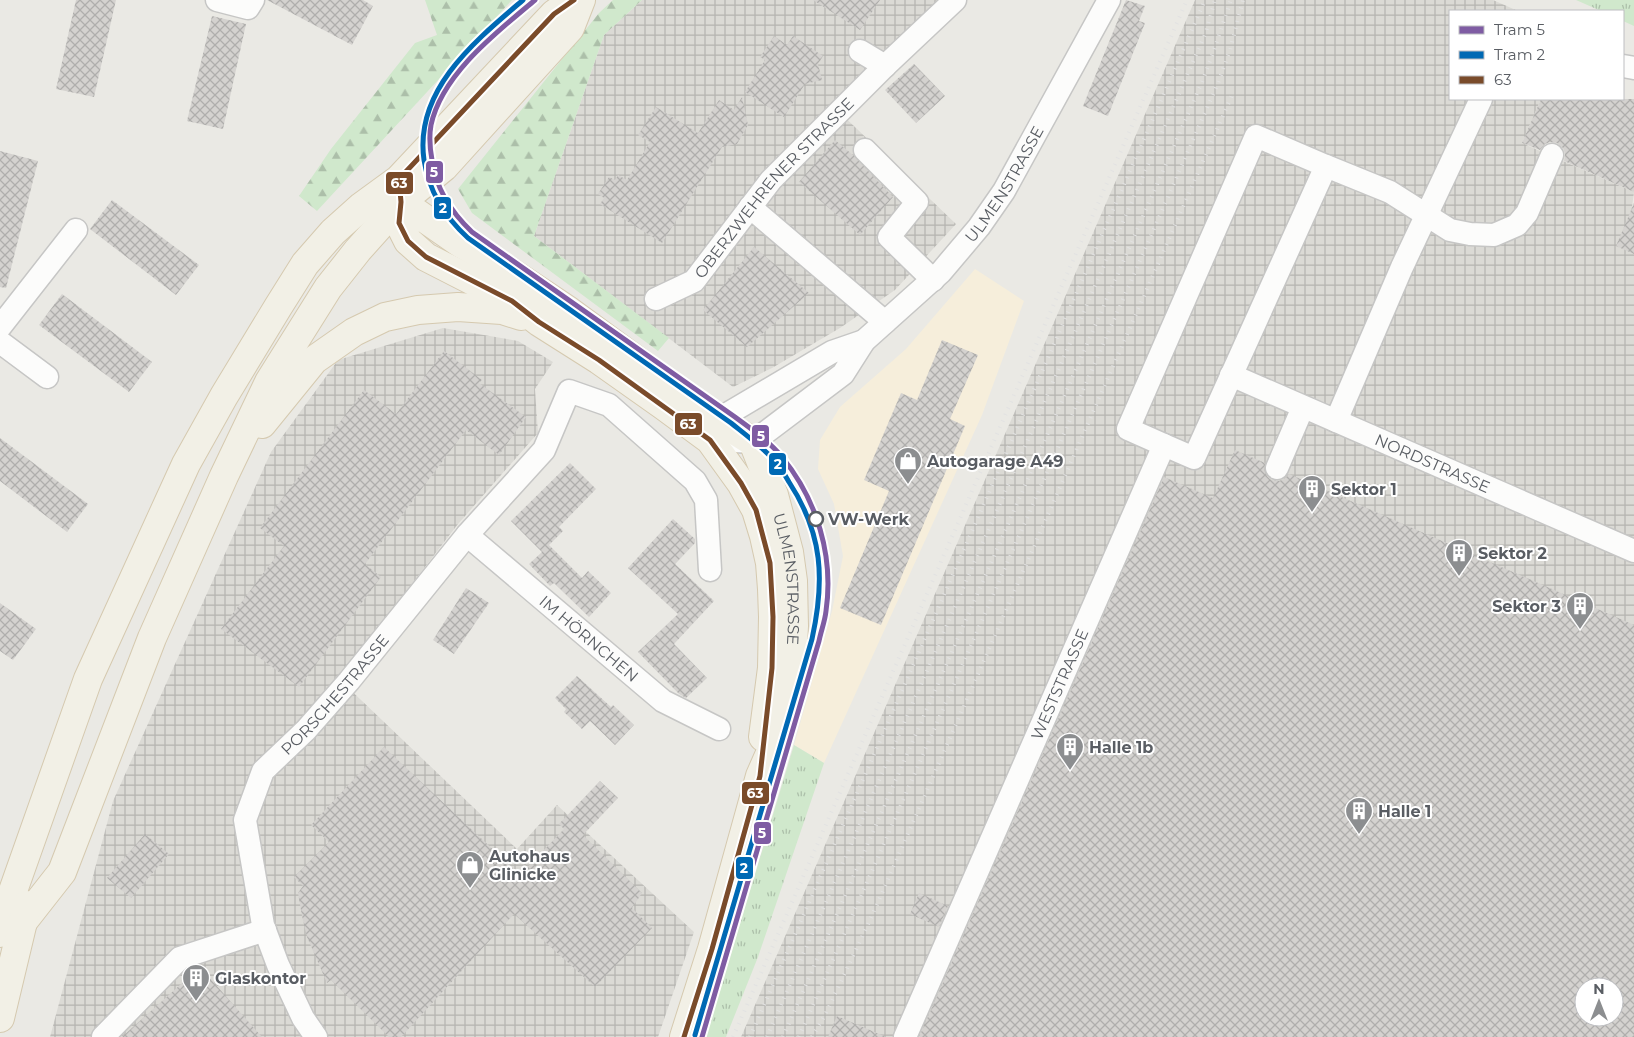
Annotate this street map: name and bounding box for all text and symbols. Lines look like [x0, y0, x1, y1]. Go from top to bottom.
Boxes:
legend [1449, 10, 1624, 100]
text: Tram 5 [1494, 20, 1545, 39]
text: Tram 2 [1494, 45, 1545, 64]
text: 63 [1494, 70, 1512, 89]
street label: OBERZWEHRENER STRASSE [690, 94, 857, 282]
street label: ULMENSTRASSE [961, 123, 1047, 246]
line badge: 5 [425, 160, 444, 184]
text: 5 [430, 163, 438, 181]
line badge: 63 [385, 171, 414, 195]
text: 63 [390, 174, 408, 192]
line badge: 2 [433, 196, 452, 220]
text: 2 [439, 199, 447, 217]
line badge: 63 [674, 412, 703, 436]
text: 63 [679, 415, 697, 433]
line badge: 5 [751, 424, 770, 448]
text: 5 [757, 427, 765, 445]
street label: NORDSTRASSE [1372, 430, 1493, 496]
shop icon: Autogarage A49 [893, 446, 923, 485]
line badge: 2 [768, 452, 787, 476]
place label: Autogarage A49 [926, 452, 1064, 471]
text: 2 [774, 455, 782, 473]
building icon: Sektor 1 [1297, 474, 1327, 513]
place label: Sektor 1 [1331, 480, 1397, 499]
place label: VW-Werk [827, 510, 910, 529]
street label: ULMENSTRASSE [770, 511, 804, 646]
marker: VW-Werk [808, 511, 824, 527]
building icon: Sektor 2 [1444, 538, 1474, 577]
place label: Sektor 2 [1478, 544, 1547, 563]
street label: IM HÖRNCHEN [536, 591, 642, 686]
building icon: Sektor 3 [1565, 591, 1595, 630]
place label: Sektor 3 [1492, 597, 1561, 616]
street label: WESTSTRASSE [1027, 626, 1092, 743]
street label: PORSCHESTRASSE [277, 631, 392, 759]
building icon: Halle 1b [1055, 732, 1085, 771]
place label: Halle 1b [1089, 738, 1153, 757]
line badge: 63 [741, 781, 770, 805]
text: 63 [746, 784, 764, 802]
building icon: Halle 1 [1344, 796, 1374, 835]
place label: Halle 1 [1378, 802, 1431, 821]
line badge: 5 [753, 821, 772, 845]
text: 5 [758, 824, 766, 842]
place label: Autohaus Glinicke [488, 847, 570, 884]
shop icon: Autohaus Glinicke [455, 850, 485, 889]
line badge: 2 [735, 856, 754, 880]
text: 2 [740, 859, 748, 877]
building icon: Glaskontor [181, 963, 211, 1002]
place label: Glaskontor [215, 969, 306, 988]
north arrow [1574, 977, 1624, 1027]
text: N [1593, 980, 1605, 998]

